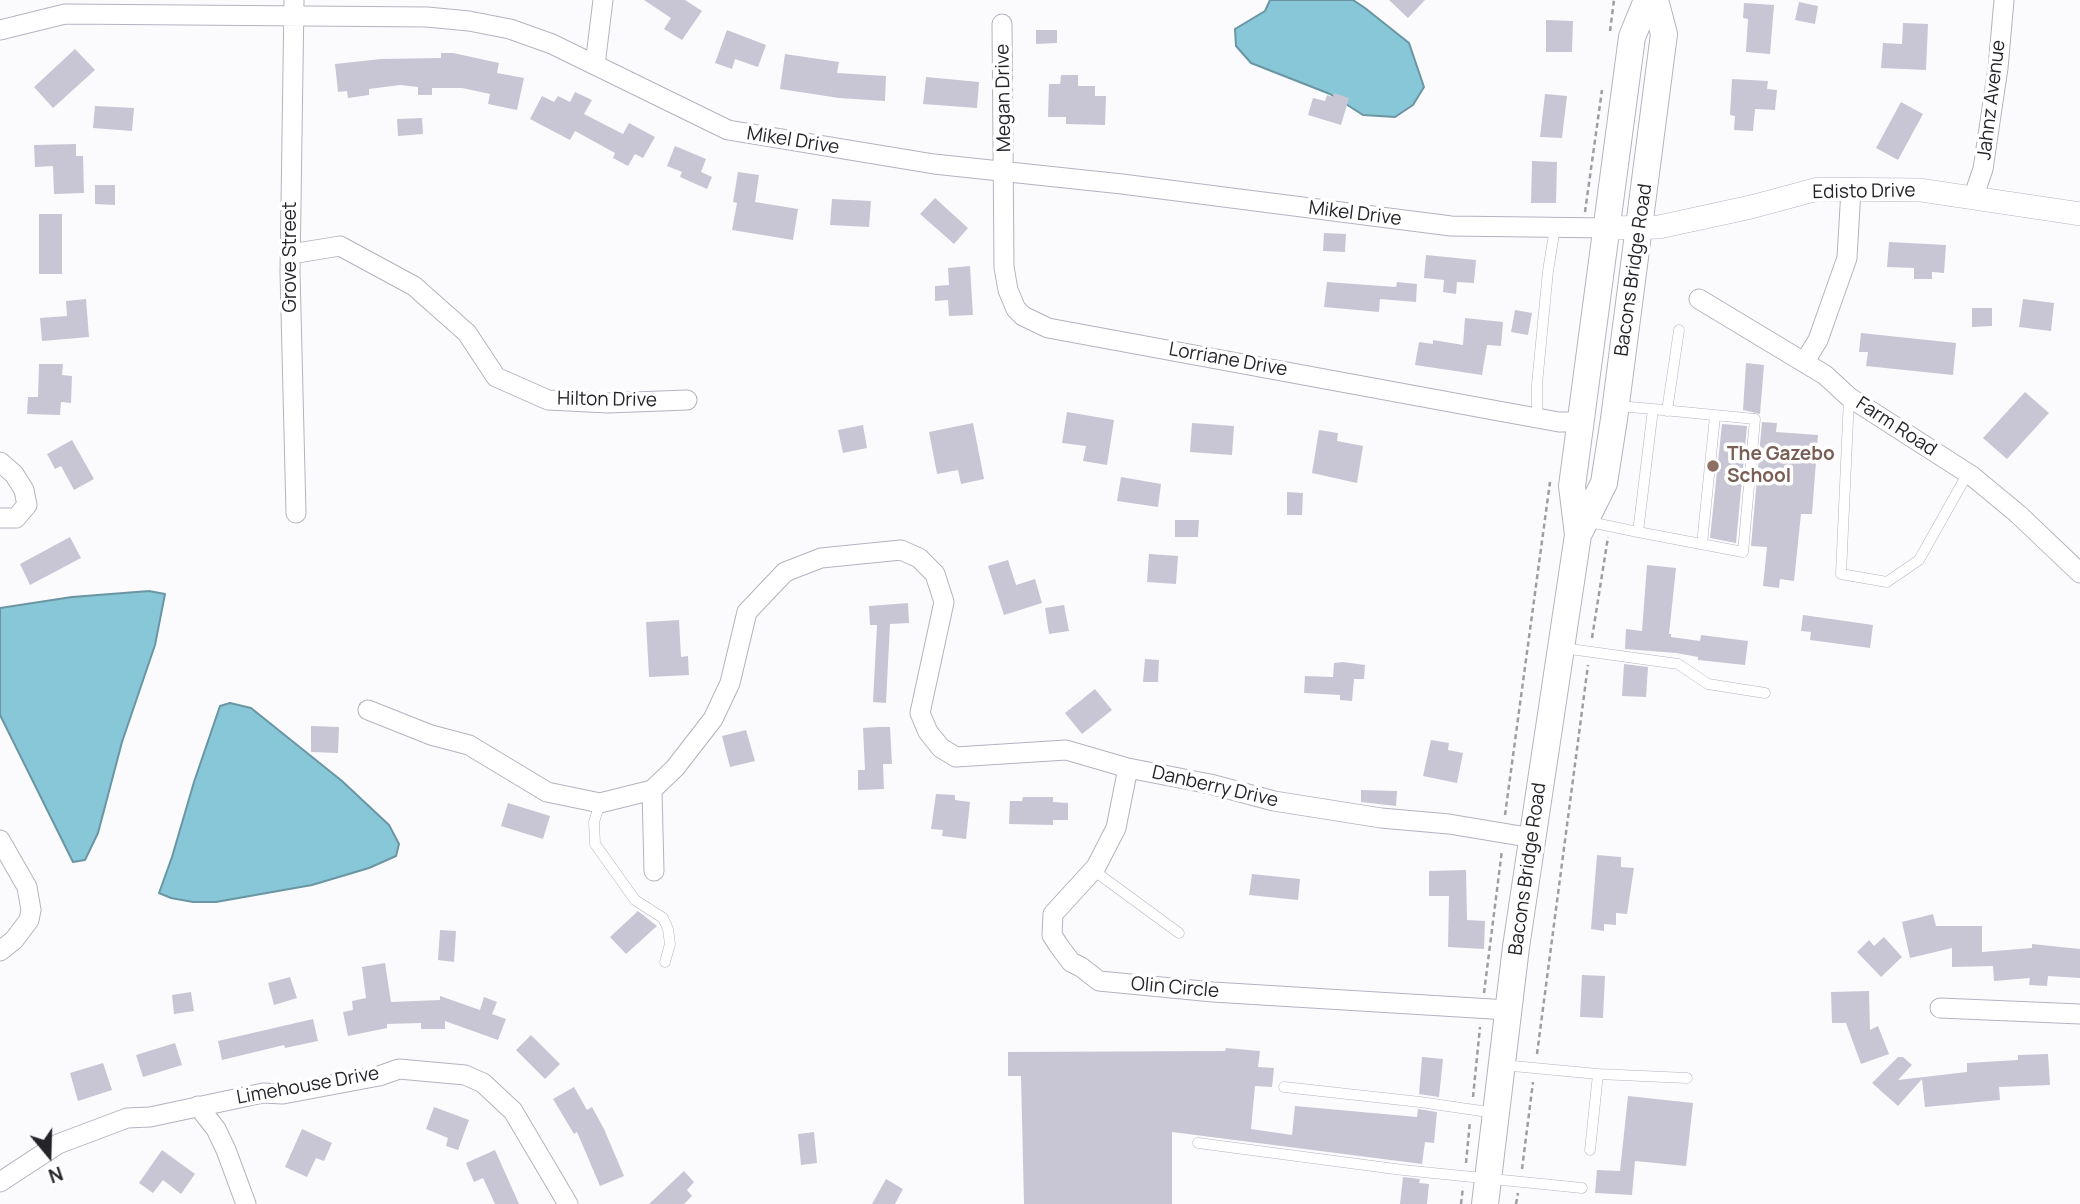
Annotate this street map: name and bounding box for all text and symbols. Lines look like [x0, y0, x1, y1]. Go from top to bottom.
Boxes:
street label: Jahnz Avenue [1973, 39, 2011, 161]
street label: Megan Drive [992, 44, 1016, 152]
street label: Mikel Drive [745, 122, 841, 160]
street label: Edisto Drive [1812, 180, 1916, 204]
street label: Bacons Bridge Road [1611, 182, 1657, 358]
street label: Mikel Drive [1307, 197, 1403, 231]
street label: Grove Street [280, 202, 302, 312]
street label: Lorriane Drive [1167, 338, 1289, 382]
street label: Hilton Drive [557, 388, 657, 412]
street label: Farm Road [1851, 393, 1941, 461]
place label: The Gazebo School [1727, 444, 1835, 488]
marker: The Gazebo School [1705, 458, 1721, 474]
street label: Danberry Drive [1150, 761, 1280, 813]
street label: Bacons Bridge Road [1505, 781, 1551, 957]
street label: Olin Circle [1130, 973, 1220, 1003]
street label: Limehouse Drive [235, 1062, 381, 1110]
north arrow [14, 1120, 84, 1190]
text: N [45, 1160, 67, 1189]

